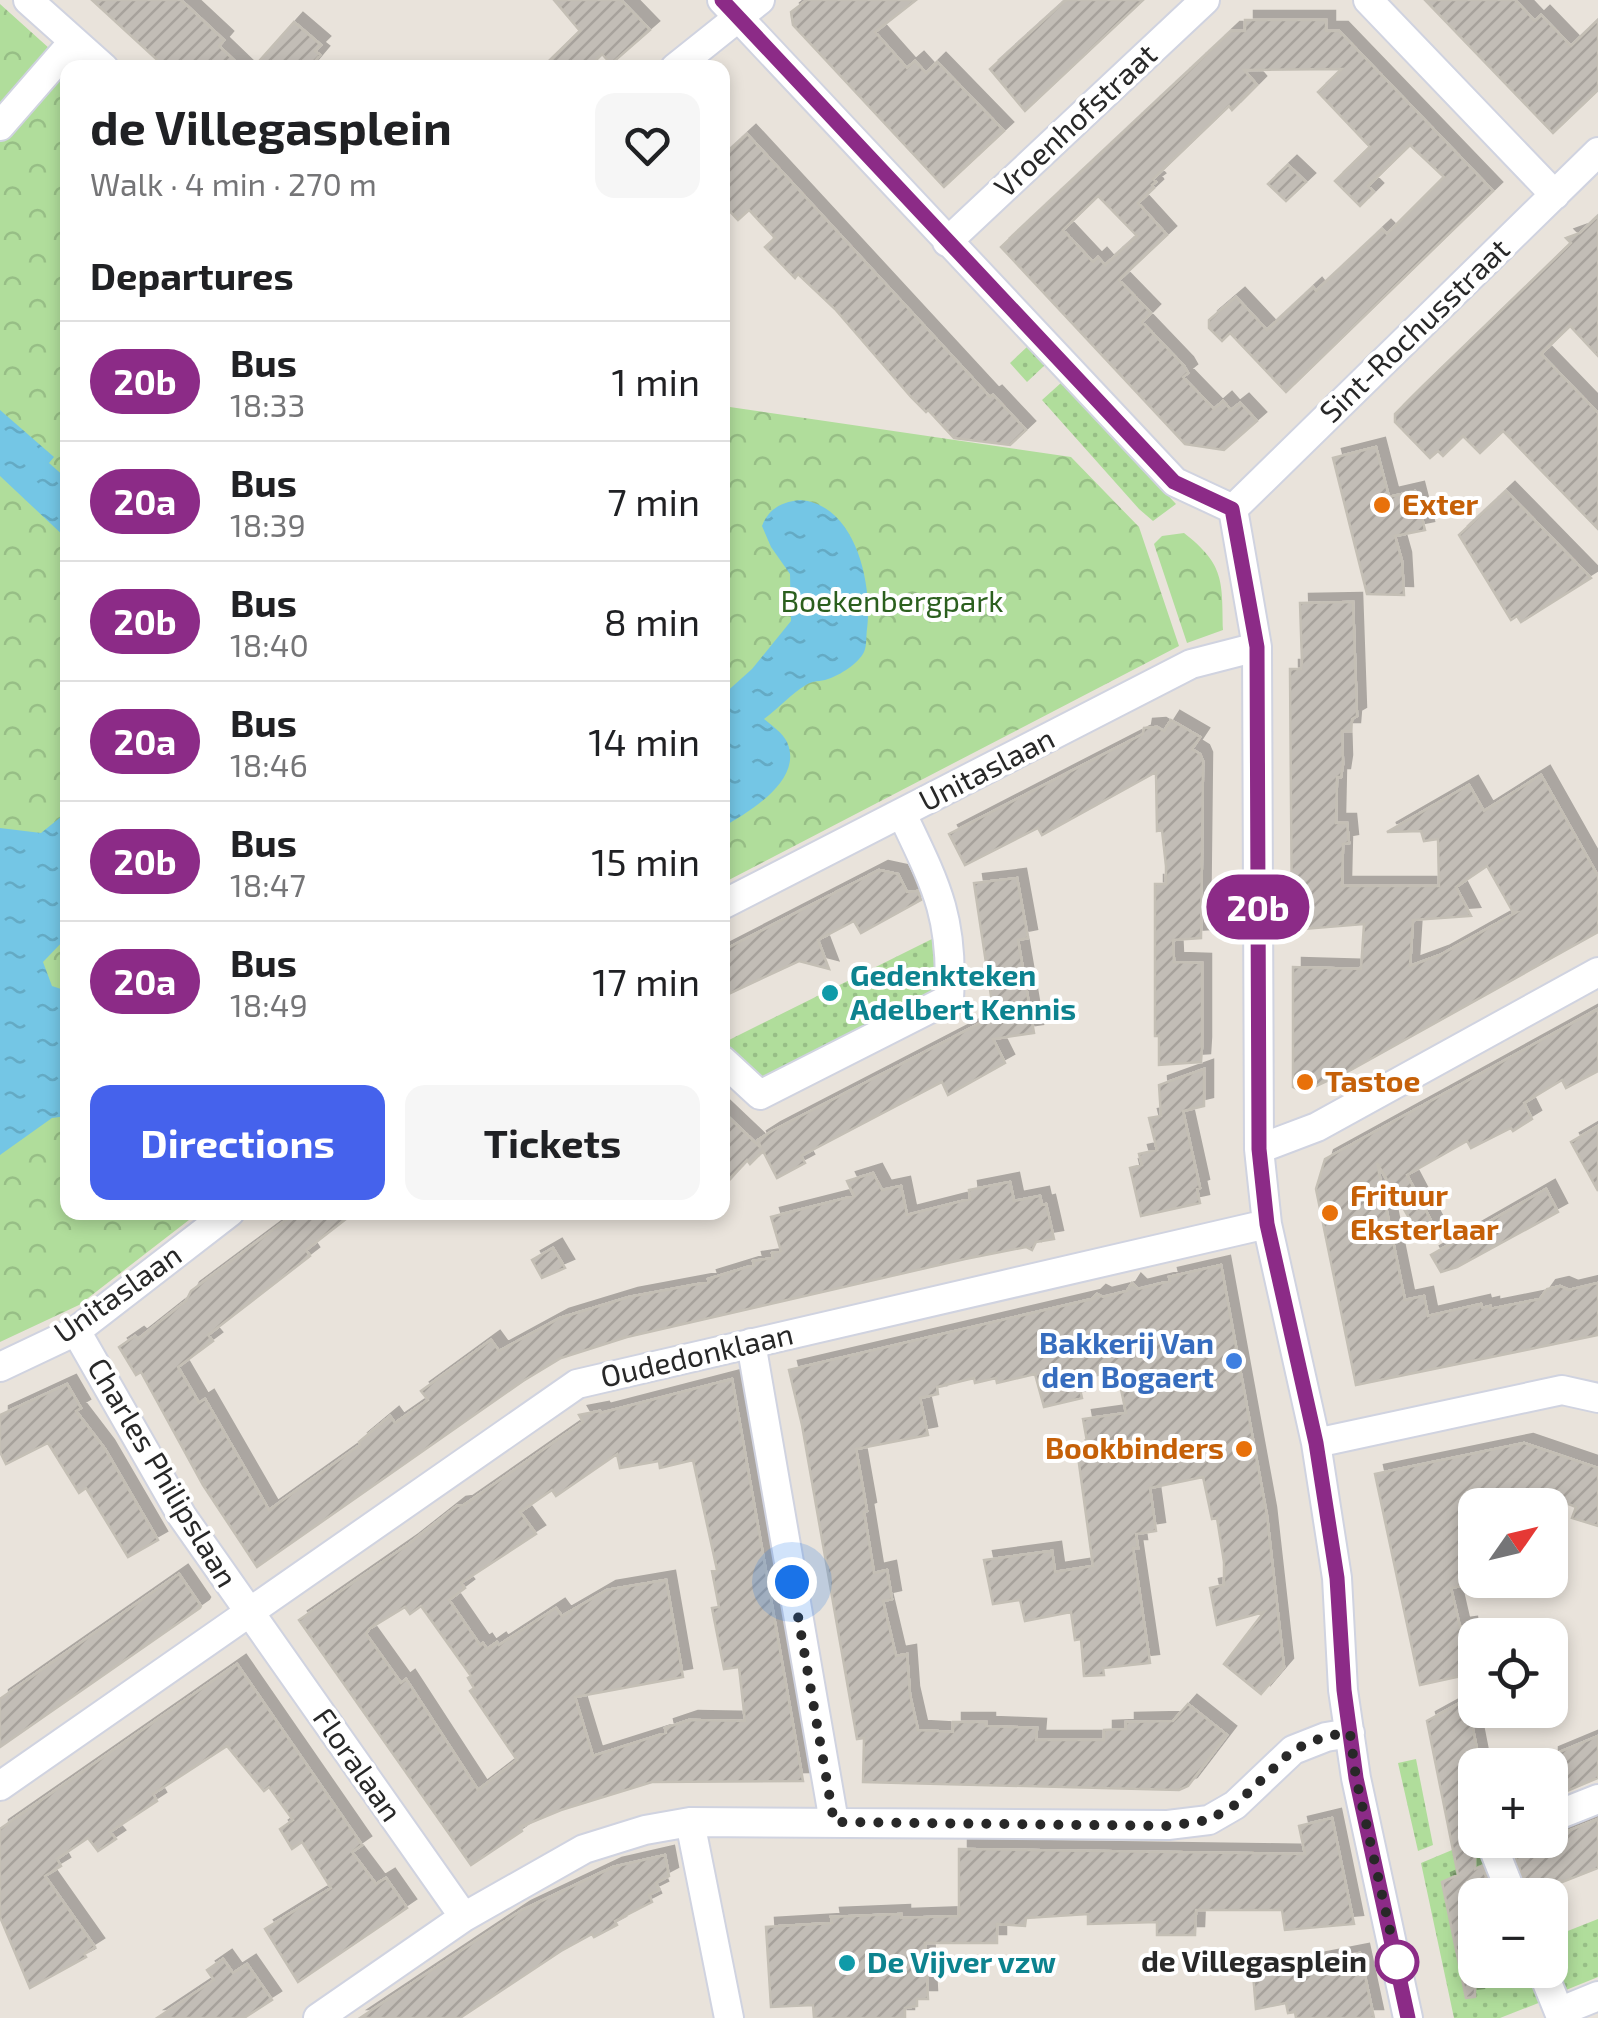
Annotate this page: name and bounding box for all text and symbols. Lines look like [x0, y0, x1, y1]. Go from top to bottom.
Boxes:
street label: Vroenhofstraat [986, 35, 1163, 204]
button: heart [595, 93, 700, 198]
text: de Villegasplein [90, 97, 452, 155]
text: Walk · 4 min · 270 m [90, 164, 377, 202]
street label: Sint-Rochusstraat [1311, 230, 1516, 429]
text: Departures [90, 252, 294, 298]
text: Bus [230, 339, 297, 385]
text: 1 min [612, 358, 700, 404]
text: 20b [113, 360, 177, 402]
text: 18:33 [230, 385, 305, 423]
text: Bus [230, 459, 297, 505]
text: 7 min [607, 478, 700, 524]
text: 20a [114, 480, 176, 522]
place label: Exter [1402, 485, 1479, 521]
marker: Exter [1371, 494, 1393, 516]
text: 18:39 [230, 505, 306, 543]
text: Bus [230, 579, 297, 625]
park label: Boekenbergpark [780, 582, 1004, 618]
text: 8 min [604, 598, 700, 644]
text: 20b [113, 600, 177, 642]
text: 18:40 [230, 625, 309, 663]
text: Bus [230, 699, 297, 745]
text: 14 min [588, 718, 700, 764]
street label: Unitaslaan [912, 719, 1060, 818]
text: 20a [114, 720, 176, 762]
text: 18:46 [230, 745, 308, 783]
text: Bus [230, 819, 297, 865]
text: 15 min [591, 838, 700, 884]
text: 20b [113, 840, 177, 882]
text: 18:47 [230, 865, 306, 903]
line badge: 20b [1200, 874, 1316, 940]
text: 20b [1226, 886, 1290, 928]
text: Bus [230, 939, 297, 985]
place label: Gedenkteken Adelbert Kennis [850, 956, 1076, 1026]
text: 17 min [592, 958, 700, 1004]
text: 20a [114, 960, 176, 1002]
marker: Gedenkteken Adelbert Kennis [819, 982, 841, 1004]
text: 18:49 [230, 985, 308, 1023]
place label: Tastoe [1325, 1062, 1420, 1098]
marker: Tastoe [1294, 1071, 1316, 1093]
button: Directions [90, 1085, 385, 1200]
button: Tickets [405, 1085, 700, 1200]
place label: Frituur Eksterlaar [1350, 1176, 1499, 1246]
marker: Frituur Eksterlaar [1319, 1202, 1341, 1224]
street label: Unitaslaan [46, 1235, 188, 1349]
street label: Oudedonklaan [597, 1314, 796, 1394]
place label: Bakkerij Van den Bogaert [1039, 1324, 1214, 1394]
marker: Bakkerij Van den Bogaert [1223, 1350, 1245, 1372]
street label: Charles Philipslaan [81, 1351, 246, 1593]
place label: Bookbinders [1045, 1429, 1224, 1465]
marker: Bookbinders [1233, 1438, 1255, 1460]
north arrow [1458, 1488, 1568, 1598]
map controls [1458, 1488, 1568, 1988]
your location [767, 1557, 817, 1607]
button: locate [1458, 1618, 1568, 1728]
street label: Floralaan [307, 1700, 411, 1827]
button: + [1458, 1748, 1568, 1858]
button: − [1458, 1878, 1568, 1988]
marker: de Villegasplein [1376, 1941, 1418, 1983]
place label: de Villegasplein [1141, 1942, 1367, 1978]
place label: De Vijver vzw [867, 1943, 1056, 1979]
marker: De Vijver vzw [836, 1952, 858, 1974]

